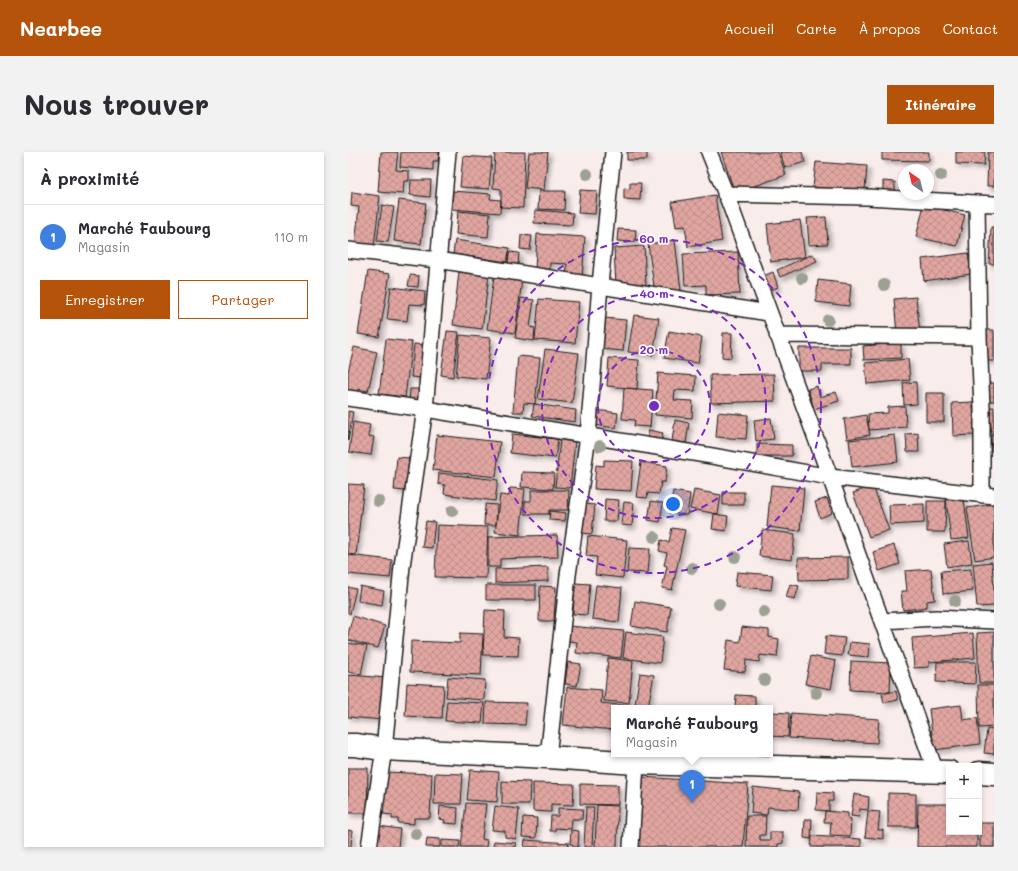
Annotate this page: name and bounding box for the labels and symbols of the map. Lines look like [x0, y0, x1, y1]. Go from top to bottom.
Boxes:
north arrow [898, 164, 934, 200]
text: 60 m [640, 230, 668, 246]
text: 40 m [639, 285, 669, 301]
text: 20 m [640, 341, 668, 357]
centre of rings [647, 399, 661, 413]
your location [663, 494, 683, 514]
pin: 1 [679, 770, 705, 803]

